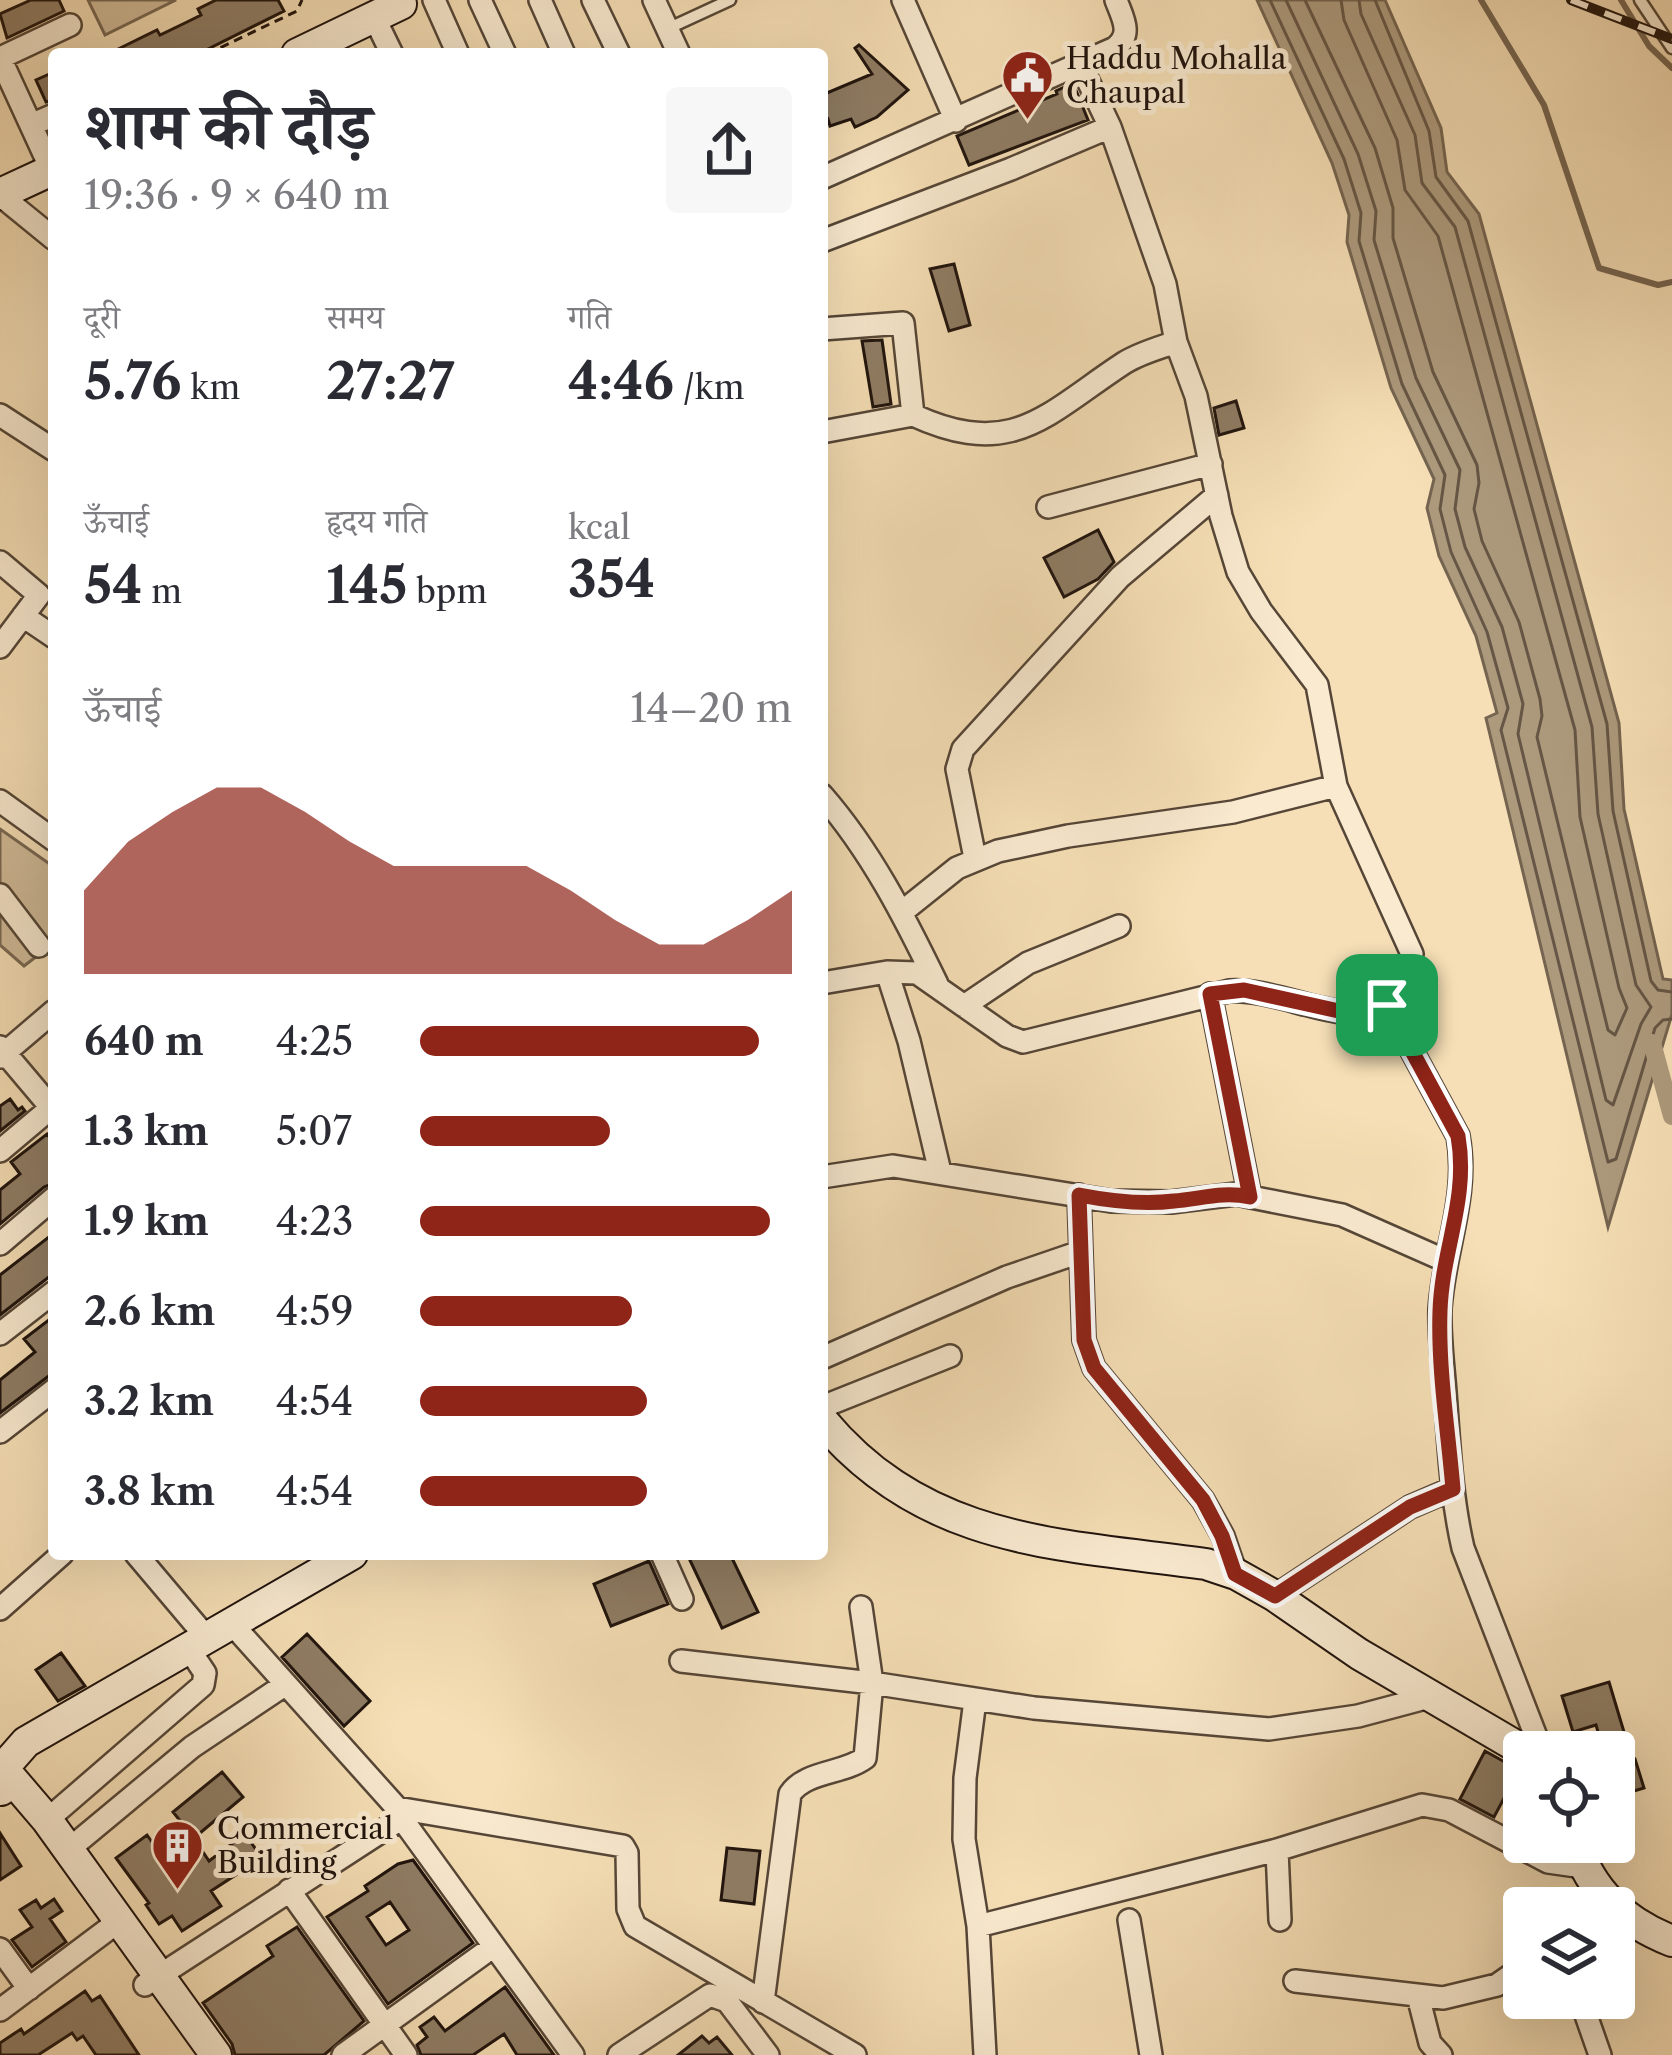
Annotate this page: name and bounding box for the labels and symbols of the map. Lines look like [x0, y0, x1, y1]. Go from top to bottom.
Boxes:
place label: Haddu Mohalla Chaupal [1066, 40, 1287, 111]
public building icon: Haddu Mohalla Chaupal [999, 48, 1055, 122]
pin [1336, 954, 1438, 1056]
place label: Commercial Building [217, 1810, 393, 1881]
building icon: Commercial Building [150, 1818, 206, 1892]

